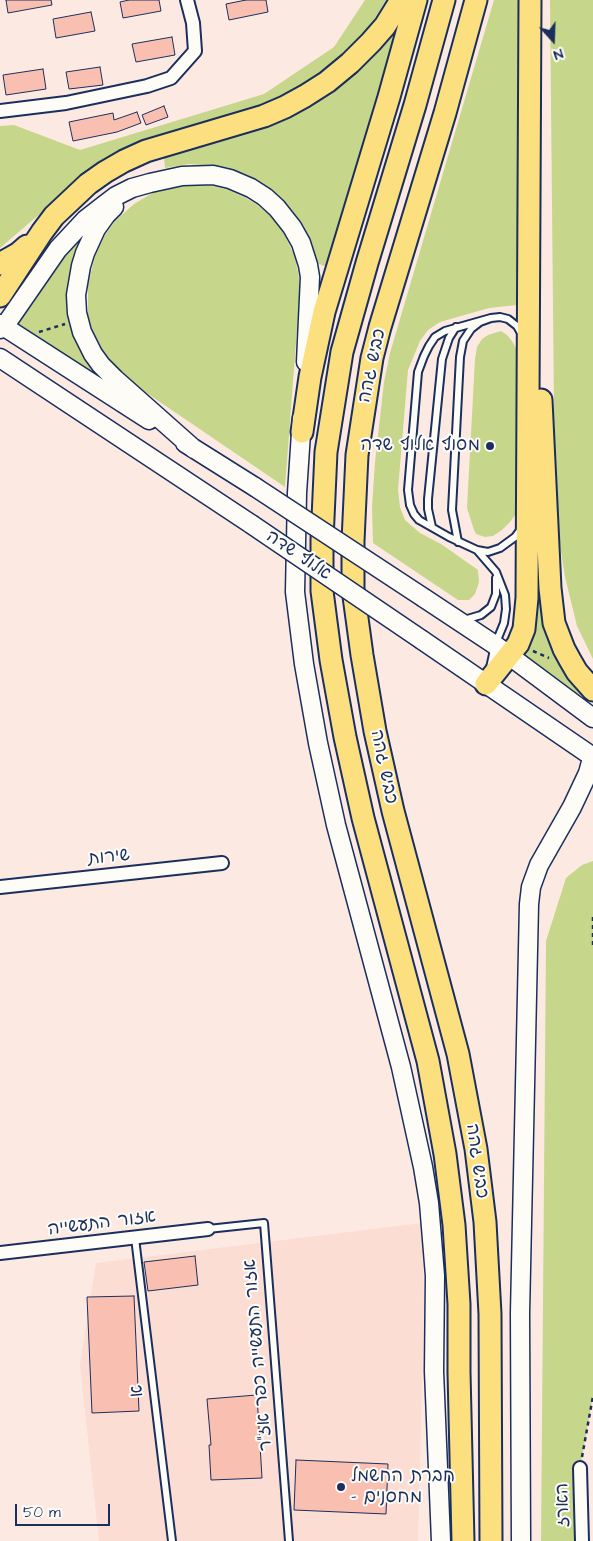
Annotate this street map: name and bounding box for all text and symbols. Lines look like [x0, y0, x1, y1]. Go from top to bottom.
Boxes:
north arrow [528, 15, 578, 65]
text: N [551, 43, 566, 65]
street label: כביש גהה [355, 327, 391, 405]
place label: מסוף אלוף שדה [360, 435, 480, 457]
marker: מסוף אלוף שדה [484, 440, 496, 452]
street label: אלוף שדה [261, 526, 335, 586]
street label: כביש גהה [365, 728, 401, 806]
street label: שירות [87, 845, 131, 871]
street label: כביש גהה [460, 1122, 492, 1200]
street label: אזור התעשייה [47, 1207, 157, 1241]
street label: אזור התעשייה כפר אז"ר [240, 1258, 278, 1452]
street label: א [127, 1384, 149, 1398]
place label: חברת החשמל - מחסנים [351, 1466, 455, 1508]
marker: חברת החשמל - מחסנים [335, 1481, 347, 1493]
street label: הארז [552, 1482, 576, 1528]
scale bar [18, 1494, 112, 1526]
text: 50 m [23, 1502, 61, 1523]

